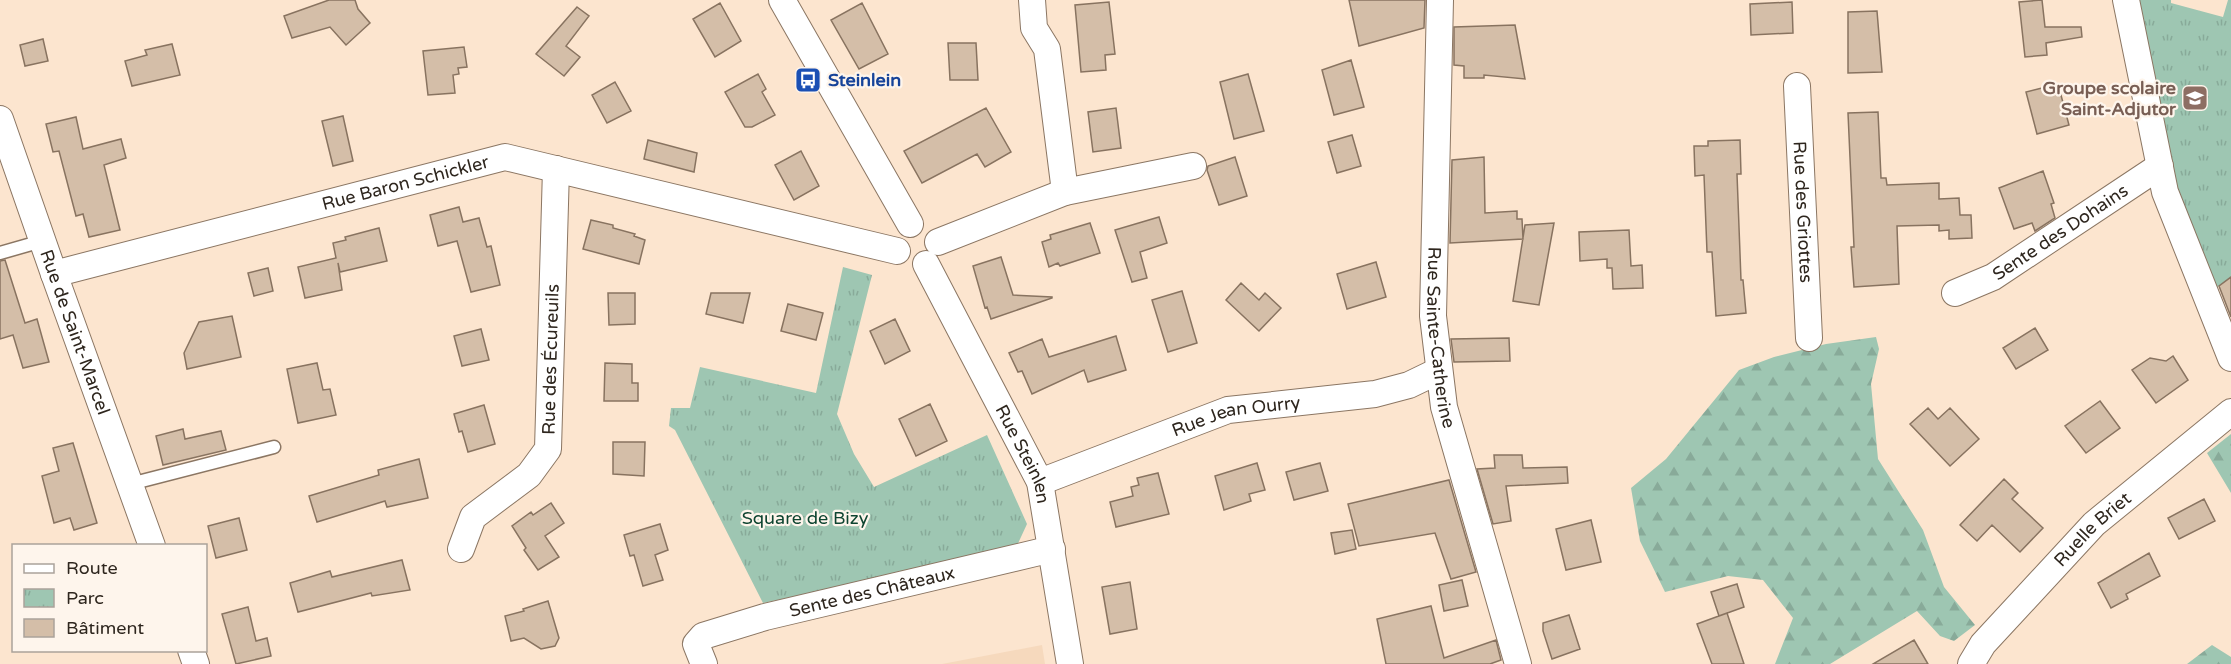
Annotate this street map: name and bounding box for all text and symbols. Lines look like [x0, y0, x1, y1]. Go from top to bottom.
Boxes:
bus stop icon: Steinlein [793, 65, 823, 95]
place label: Steinlein [828, 69, 901, 91]
place label: Groupe scolaire Saint-Adjutor [2043, 77, 2177, 120]
school or university icon: Groupe scolaire Saint-Adjutor [2180, 83, 2210, 113]
street label: Rue des Griottes [1789, 140, 1817, 283]
street label: Rue Baron Schickler [320, 151, 491, 215]
street label: Sente des Dohains [1988, 179, 2132, 285]
street label: Rue Sainte-Catherine [1421, 246, 1461, 431]
street label: Rue de Saint-Marcel [35, 247, 115, 418]
street label: Rue des Écureuils [537, 284, 564, 435]
street label: Rue Jean Ourry [1169, 391, 1302, 441]
street label: Rue Steinlen [991, 401, 1054, 505]
street label: Ruelle Briet [2049, 487, 2136, 571]
park label: Square de Bizy [742, 507, 869, 529]
legend [12, 544, 207, 652]
text: Route [66, 557, 118, 579]
street label: Sente des Châteaux [787, 561, 957, 622]
text: Parc [66, 587, 104, 609]
text: Bâtiment [66, 617, 144, 639]

